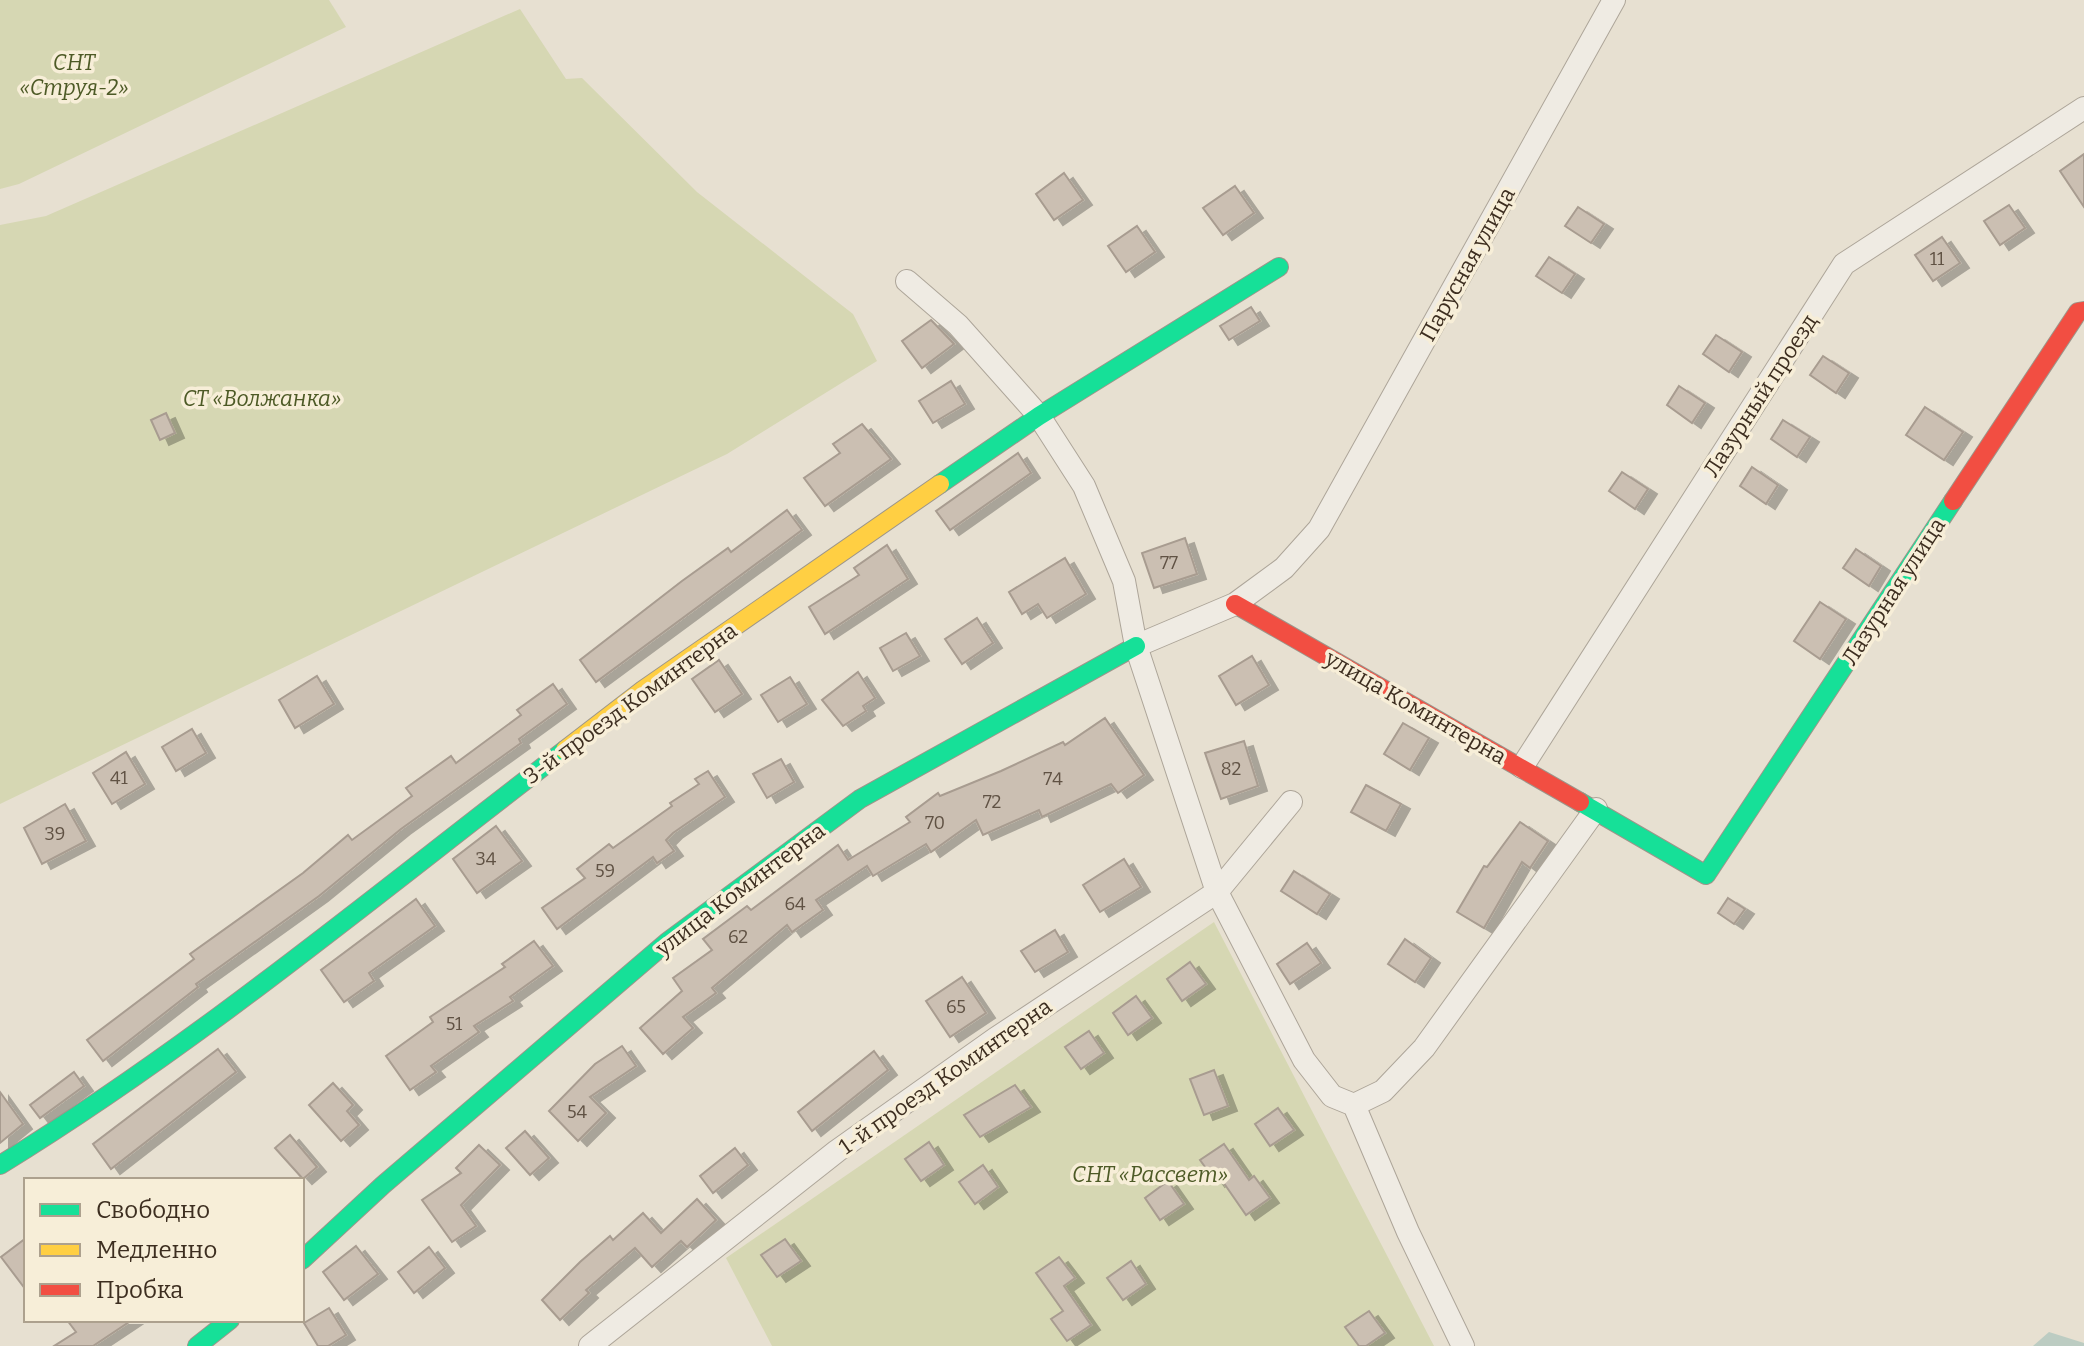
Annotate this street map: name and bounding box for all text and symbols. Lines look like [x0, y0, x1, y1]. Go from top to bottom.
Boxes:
park label: СНТ «Струя-2» [20, 49, 128, 101]
street label: Парусная улица [1414, 183, 1521, 346]
house number: 11 [1930, 248, 1945, 270]
street label: Лазурный проезд [1698, 309, 1823, 482]
park label: СТ «Волжанка» [183, 385, 341, 412]
street label: Лазурная улица [1836, 513, 1951, 670]
house number: 77 [1160, 552, 1178, 574]
street label: 3-й проезд Коминтерна [518, 617, 742, 790]
street label: улица Коминтерна [1320, 644, 1511, 770]
house number: 82 [1221, 758, 1241, 780]
house number: 41 [110, 767, 129, 789]
house number: 74 [1043, 768, 1063, 790]
house number: 72 [983, 791, 1001, 813]
house number: 70 [925, 812, 945, 834]
street label: улица Коминтерна [650, 817, 830, 962]
house number: 39 [45, 823, 65, 845]
house number: 34 [476, 848, 497, 870]
house number: 59 [595, 860, 615, 882]
house number: 64 [784, 893, 806, 915]
house number: 62 [728, 926, 748, 948]
street label: 1-й проезд Коминтерна [834, 993, 1057, 1160]
house number: 65 [946, 996, 966, 1018]
house number: 51 [446, 1013, 463, 1035]
house number: 54 [567, 1101, 588, 1123]
park label: СНТ «Рассвет» [1072, 1161, 1228, 1188]
legend [24, 1178, 304, 1322]
text: Свободно [96, 1196, 210, 1224]
text: Медленно [96, 1236, 217, 1264]
text: Пробка [96, 1276, 183, 1304]

